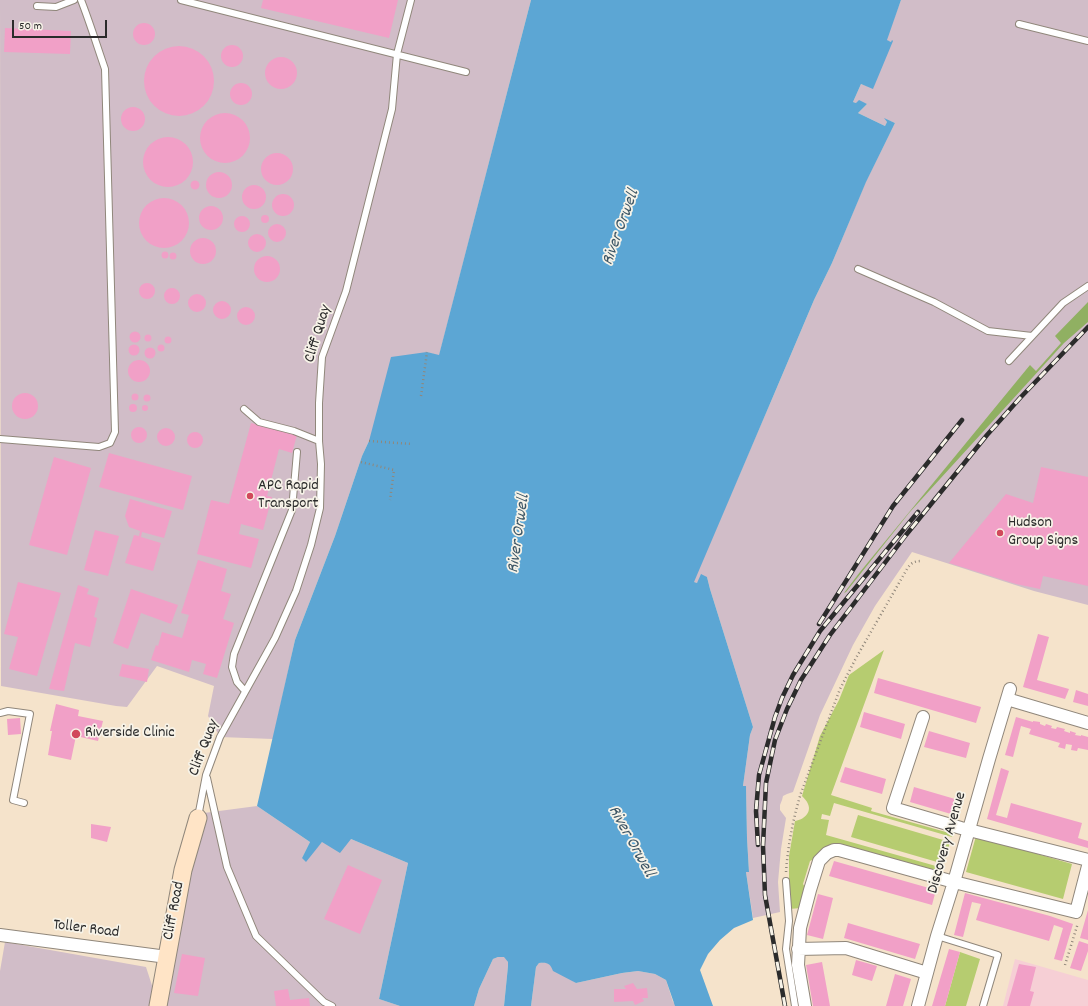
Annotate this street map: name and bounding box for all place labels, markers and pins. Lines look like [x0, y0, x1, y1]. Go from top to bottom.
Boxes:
place label: APC Rapid Transport [258, 477, 319, 515]
marker: APC Rapid Transport [245, 491, 255, 501]
place label: Hudson Group Signs [1008, 514, 1078, 552]
marker: Hudson Group Signs [995, 528, 1005, 538]
place label: Riverside Clinic [85, 724, 175, 744]
marker: Riverside Clinic [70, 728, 82, 740]

